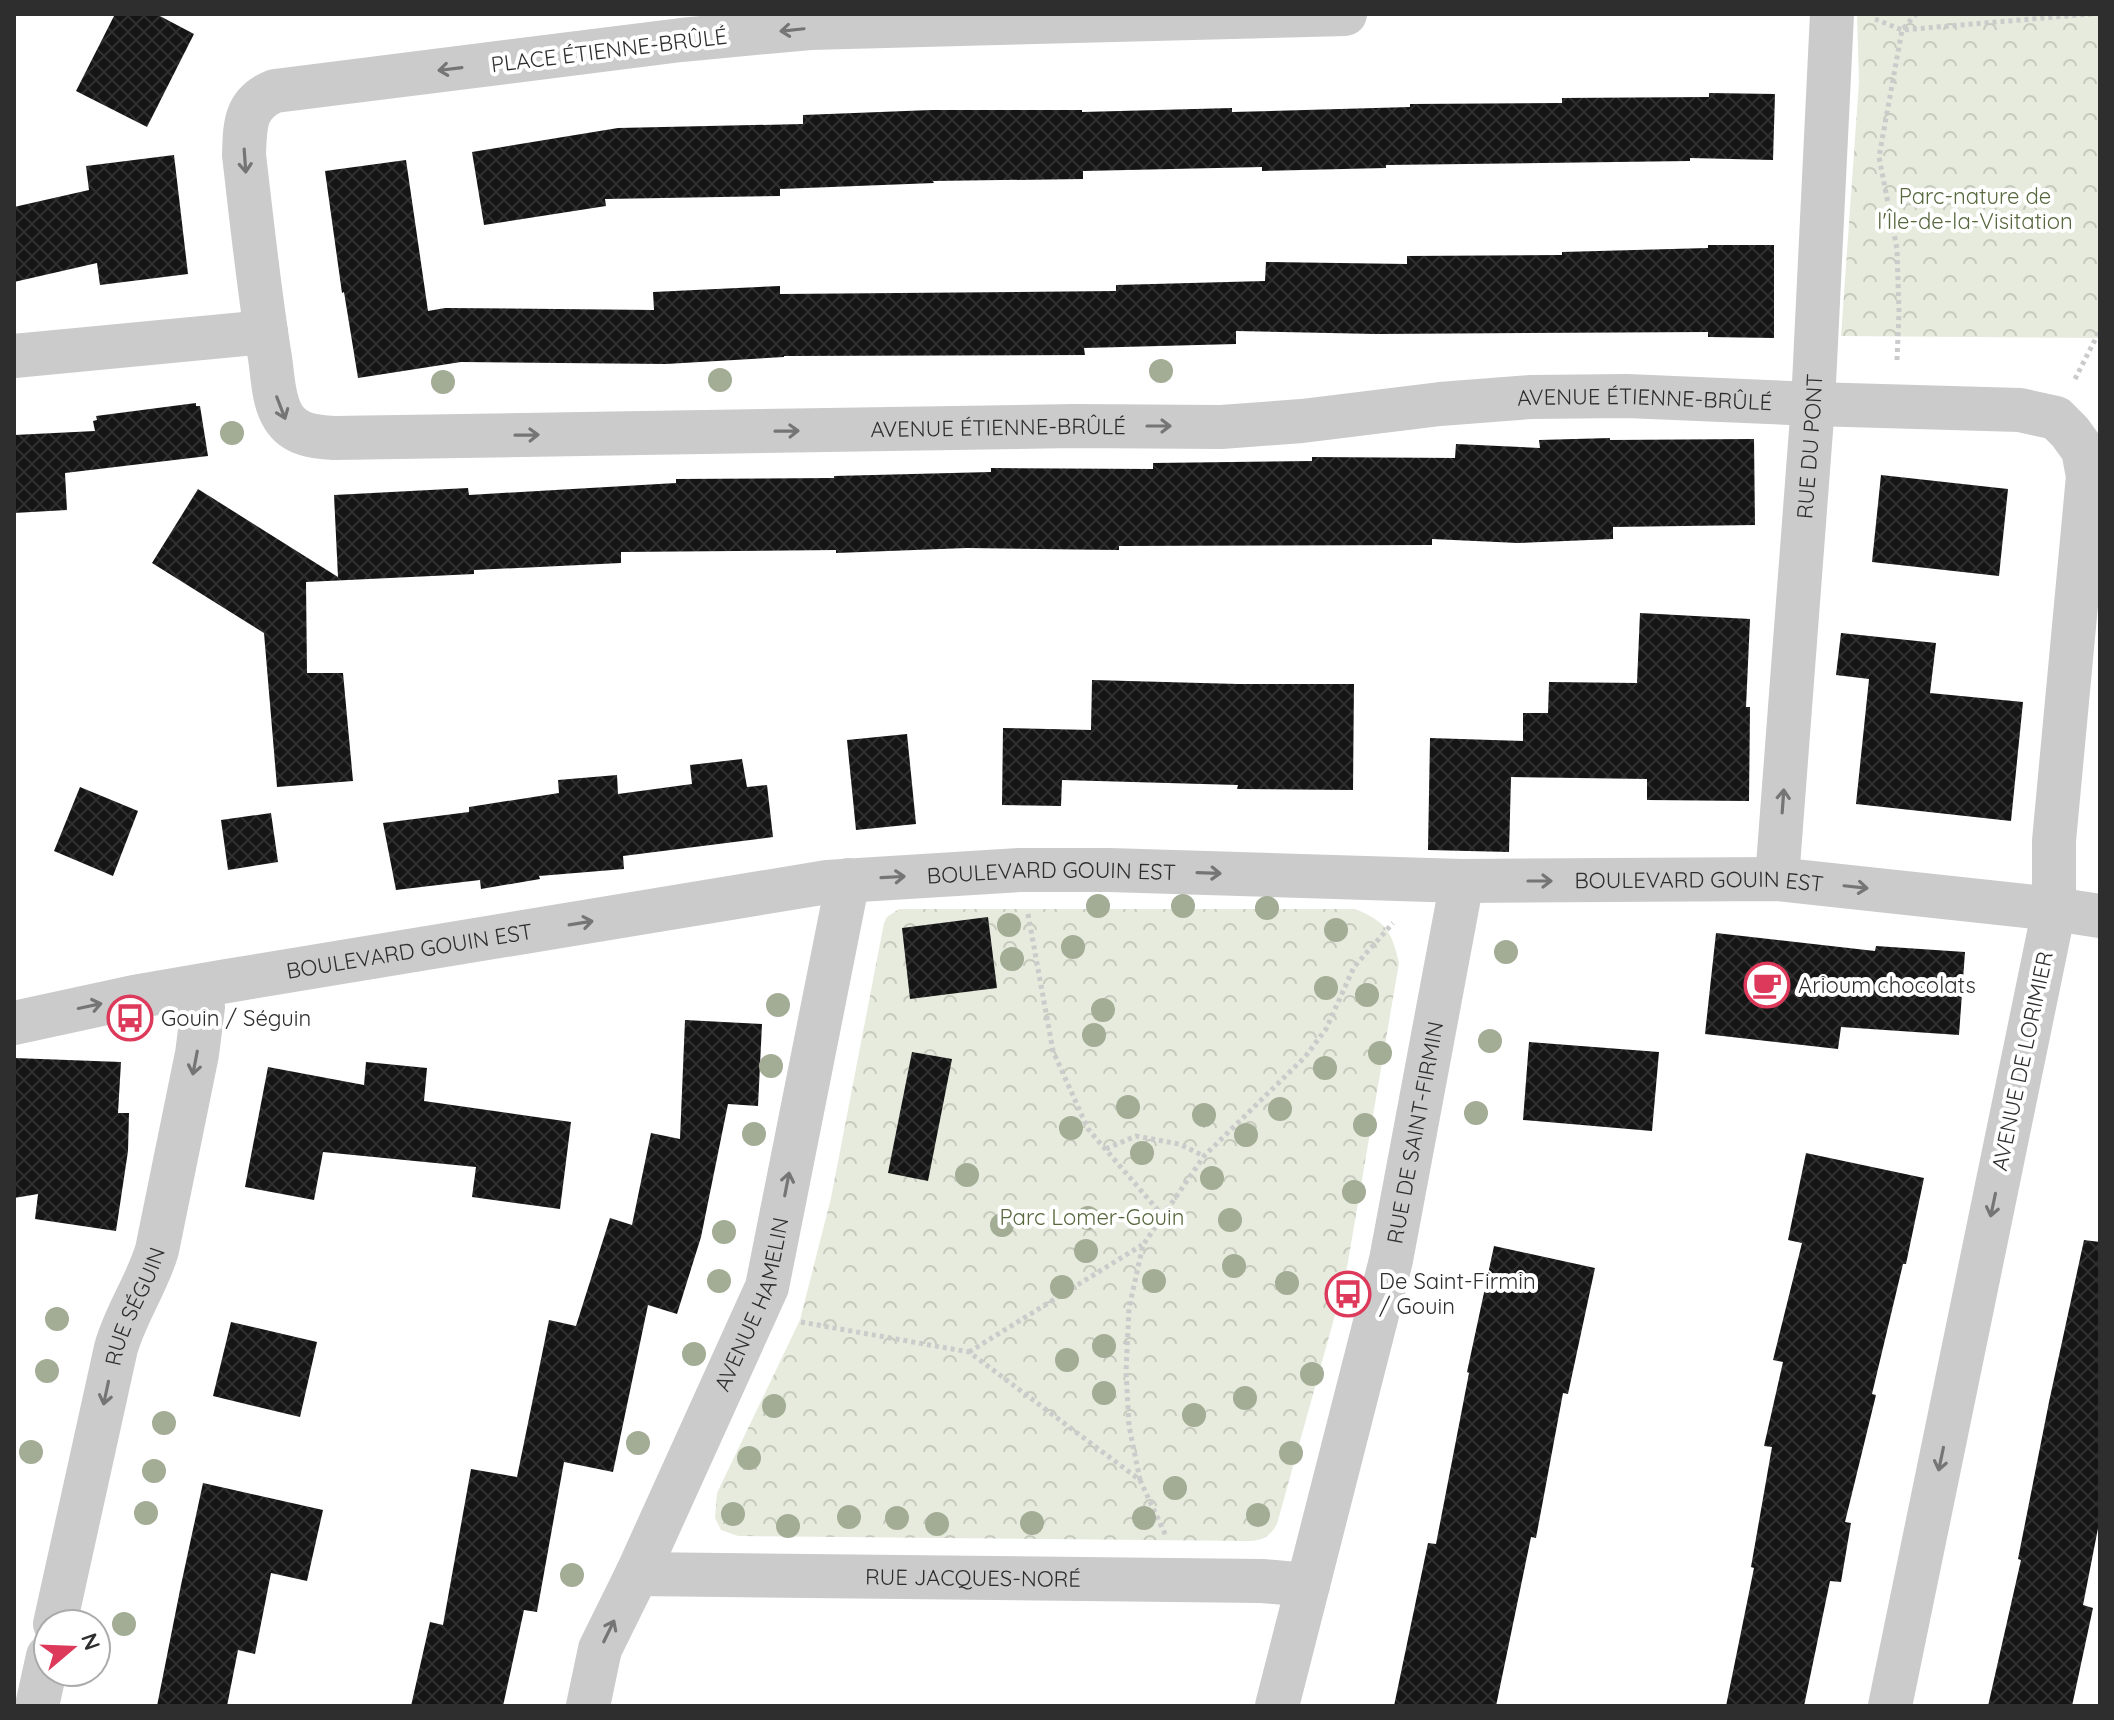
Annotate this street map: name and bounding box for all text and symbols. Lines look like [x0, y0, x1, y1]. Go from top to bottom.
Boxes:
street label: PLACE ÉTIENNE-BRÛLÉ [489, 22, 729, 78]
one-way arrow [779, 22, 806, 37]
one-way arrow [437, 61, 464, 76]
one-way arrow [238, 147, 253, 174]
park label: Parc-nature de l'Île-de-la-Visitation [1877, 182, 2073, 235]
street label: RUE DU PONT [1790, 373, 1828, 520]
street label: AVENUE ÉTIENNE-BRÛLÉ [1516, 382, 1773, 416]
one-way arrow [275, 395, 289, 420]
street label: AVENUE ÉTIENNE-BRÛLÉ [870, 412, 1126, 443]
one-way arrow [1145, 418, 1172, 434]
one-way arrow [773, 423, 800, 438]
one-way arrow [513, 427, 540, 443]
one-way arrow [1776, 788, 1791, 815]
street label: BOULEVARD GOUIN EST [926, 856, 1176, 890]
one-way arrow [1195, 865, 1222, 880]
street label: BOULEVARD GOUIN EST [1574, 865, 1825, 898]
one-way arrow [879, 869, 906, 884]
one-way arrow [1526, 873, 1553, 889]
one-way arrow [1842, 880, 1869, 895]
one-way arrow [568, 915, 593, 930]
street label: BOULEVARD GOUIN EST [284, 917, 535, 985]
street label: AVENUE DE LORIMIER [1985, 949, 2059, 1173]
cafe icon: Arioum chocolats [1743, 961, 1791, 1009]
place label: Arioum chocolats [1798, 971, 1976, 999]
bus stop icon: Gouin / Séguin [106, 994, 154, 1042]
one-way arrow [77, 998, 103, 1013]
place label: Gouin / Séguin [161, 1004, 311, 1032]
street label: RUE DE SAINT-FIRMIN [1380, 1019, 1449, 1246]
one-way arrow [187, 1050, 202, 1075]
one-way arrow [781, 1172, 796, 1197]
one-way arrow [1985, 1191, 2000, 1217]
park label: Parc Lomer-Gouin [1000, 1203, 1184, 1231]
street label: AVENUE HAMELIN [708, 1215, 795, 1395]
street label: RUE SÉGUIN [98, 1244, 171, 1368]
place label: De Saint-Firmin / Gouin [1379, 1267, 1536, 1320]
bus stop icon: De Saint-Firmin / Gouin [1324, 1270, 1372, 1318]
one-way arrow [98, 1380, 113, 1406]
one-way arrow [1933, 1446, 1948, 1472]
street label: RUE JACQUES-NORÉ [865, 1563, 1081, 1593]
north arrow [32, 1608, 112, 1688]
one-way arrow [602, 1620, 617, 1644]
text: N [75, 1629, 107, 1654]

